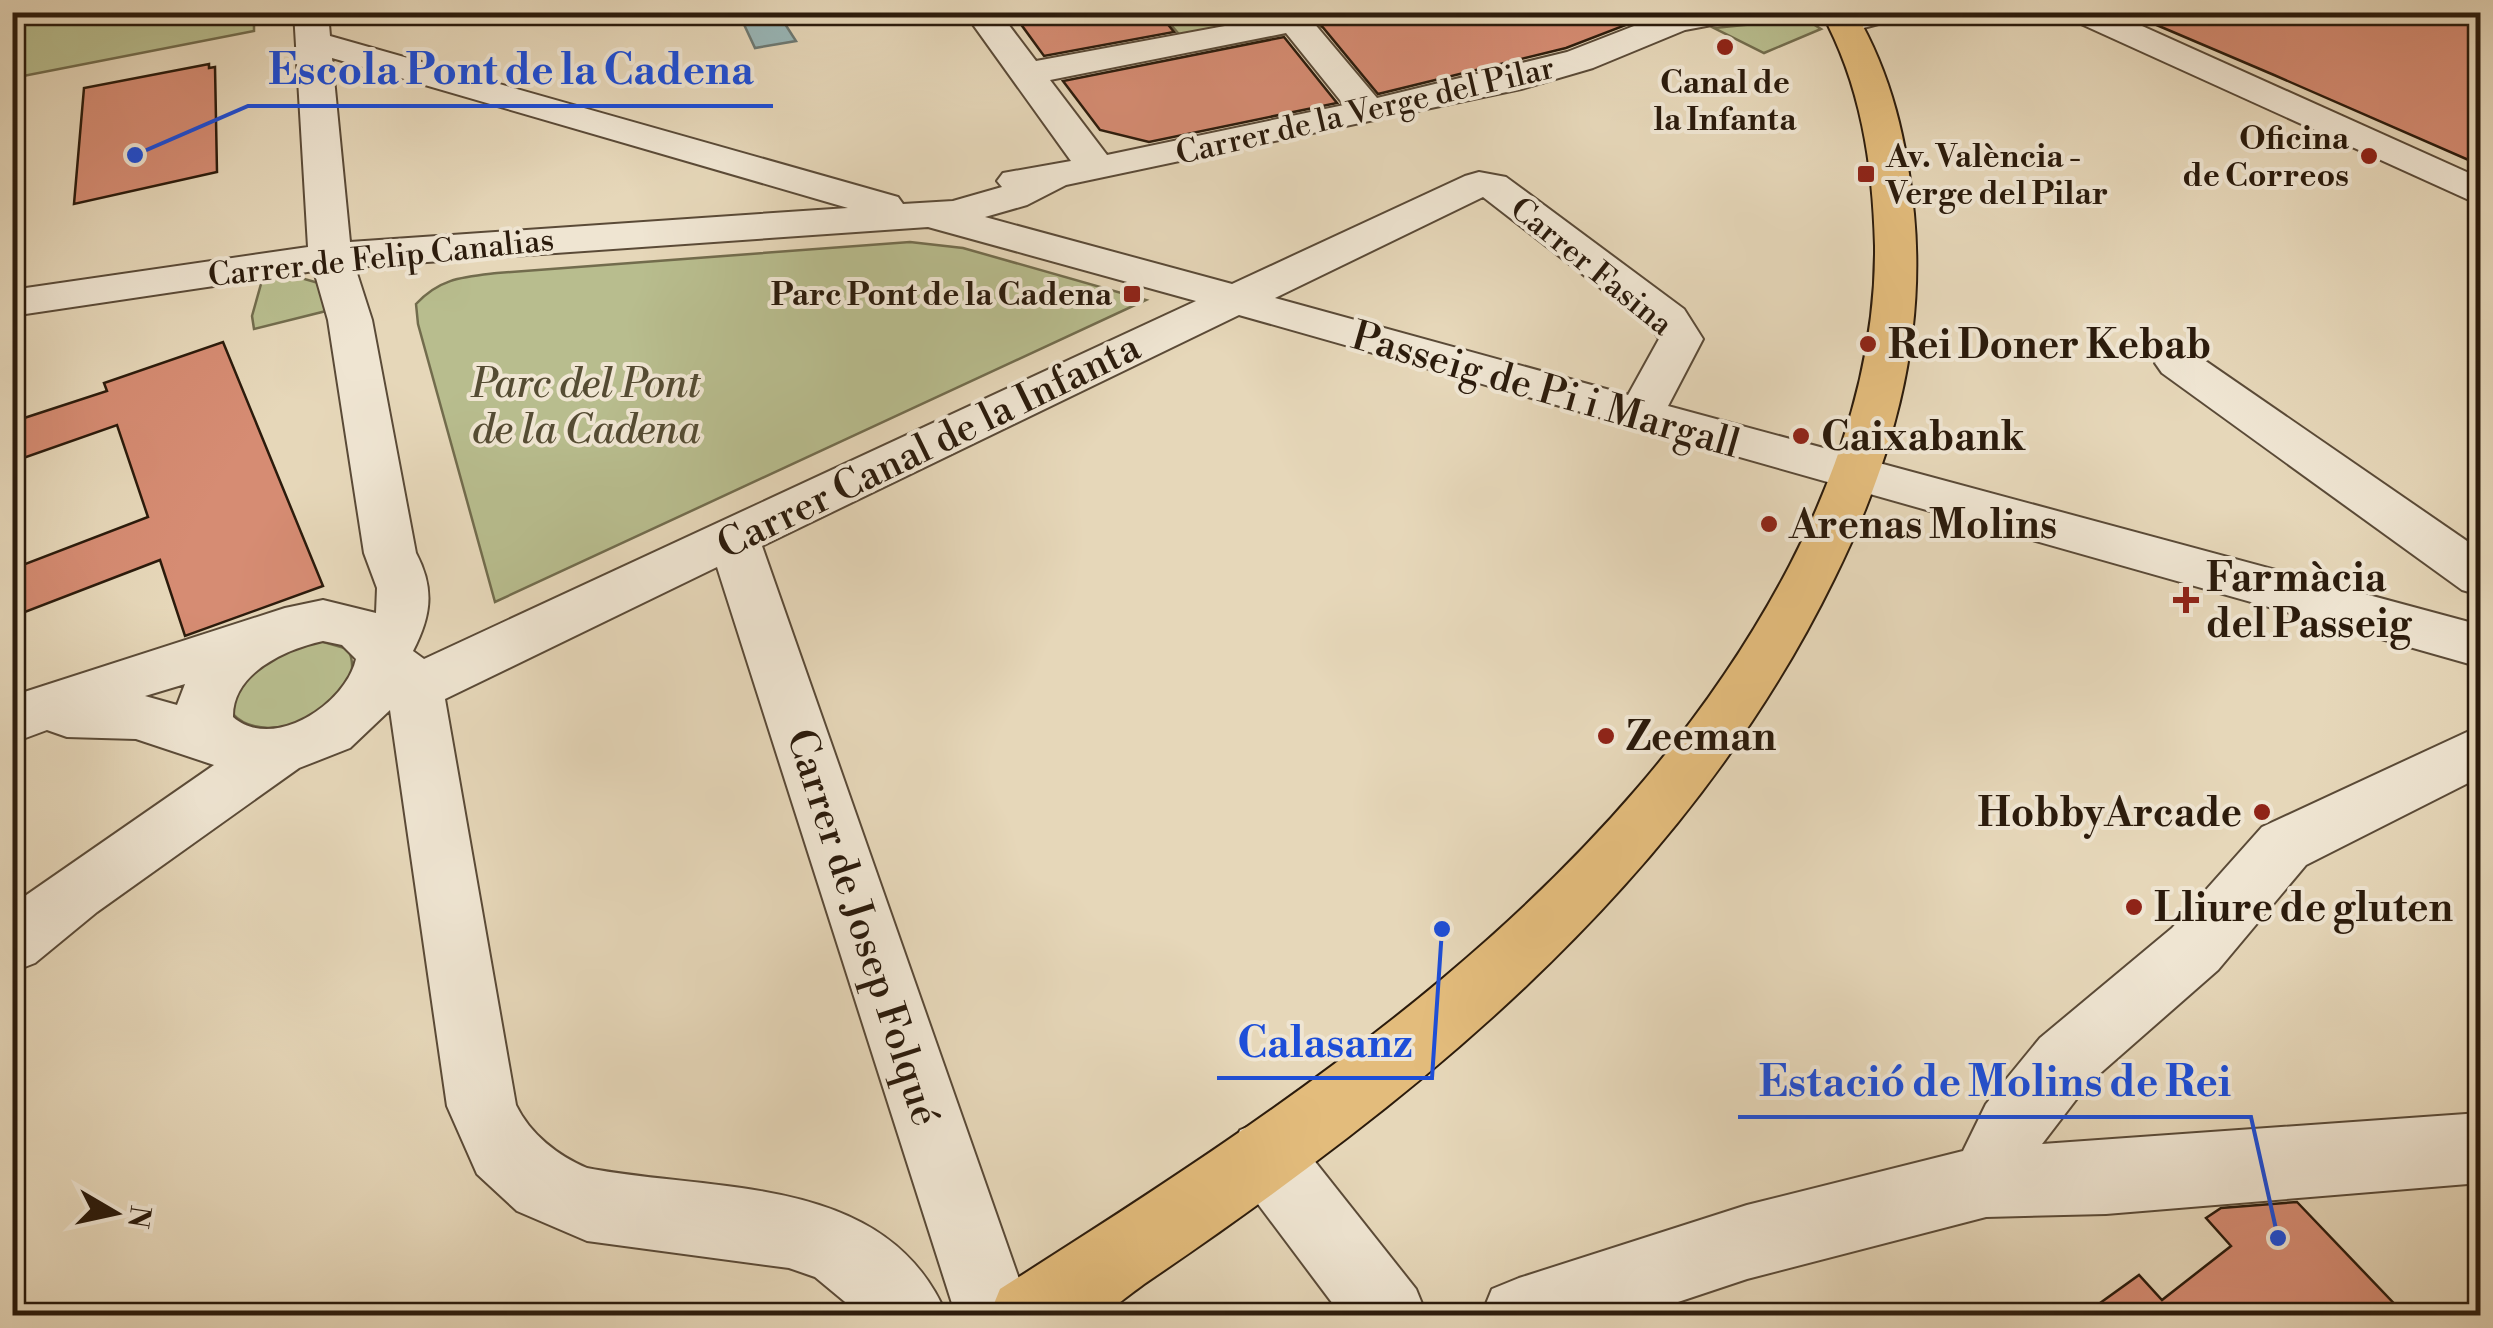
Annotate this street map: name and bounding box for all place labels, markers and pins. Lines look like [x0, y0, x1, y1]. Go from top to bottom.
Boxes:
callout: Escola Pont de la Cadena [248, 34, 773, 106]
marker: Canal de la Infanta [1714, 36, 1736, 58]
place label: Canal de la Infanta [1654, 63, 1797, 140]
place label: Oficina de Correos [2183, 119, 2350, 196]
place label: Av. València - Verge del Pilar [1885, 137, 2108, 214]
marker: Oficina de Correos [2358, 145, 2380, 167]
marker: Av. València - Verge del Pilar [1855, 163, 1877, 185]
place label: Parc Pont de la Cadena [771, 275, 1113, 315]
marker: Parc Pont de la Cadena [1121, 283, 1143, 305]
place label: Rei Doner Kebab [1888, 321, 2211, 371]
marker: Rei Doner Kebab [1857, 333, 1879, 355]
place label: Caixabank [1821, 413, 2026, 463]
marker: Caixabank [1790, 425, 1812, 447]
place label: Arenas Molins [1788, 501, 2057, 551]
marker: Arenas Molins [1758, 513, 1780, 535]
place label: Farmàcia del Passeig [2206, 554, 2413, 650]
marker: Farmàcia del Passeig [2175, 589, 2197, 611]
place label: Zeeman [1626, 713, 1777, 763]
marker: Zeeman [1595, 725, 1617, 747]
place label: HobbyArcade [1978, 789, 2242, 839]
marker: HobbyArcade [2251, 801, 2273, 823]
place label: Lliure de gluten [2154, 884, 2454, 934]
marker: Lliure de gluten [2123, 896, 2145, 918]
callout: Calasanz [1217, 1006, 1432, 1078]
callout: Estació de Molins de Rei [1738, 1045, 2251, 1117]

